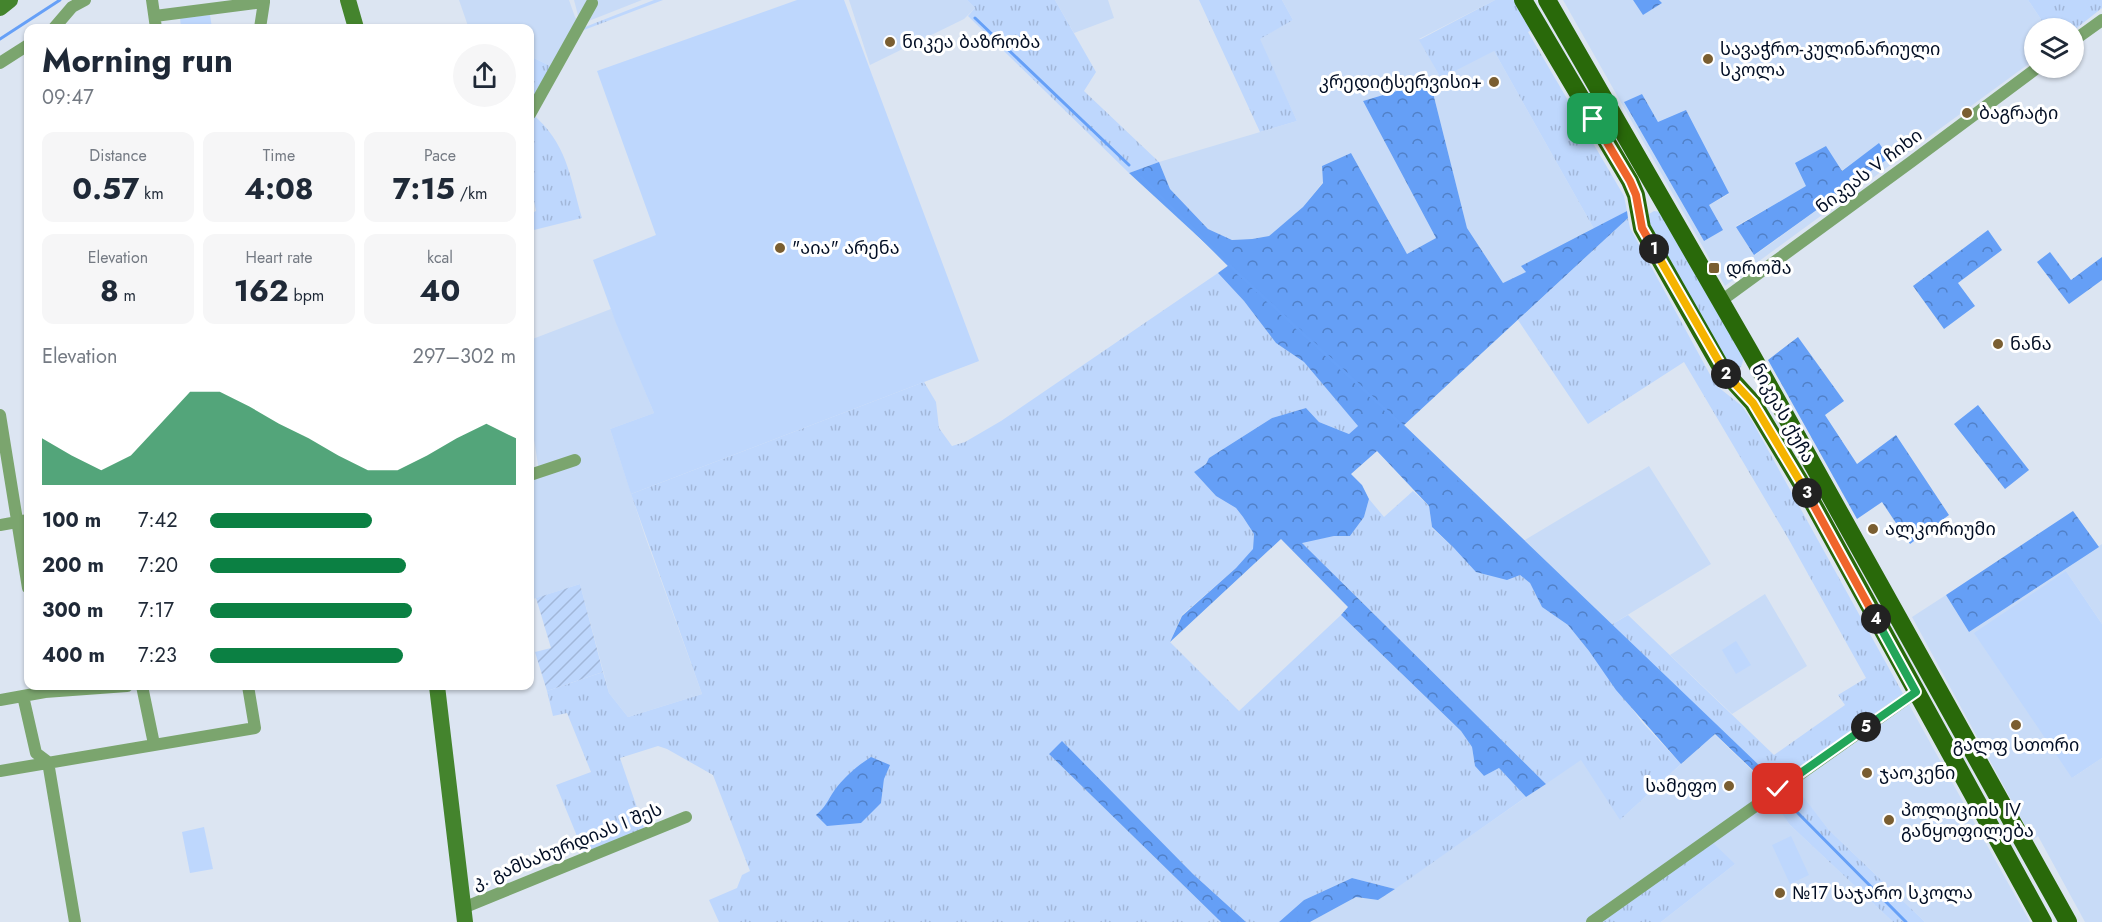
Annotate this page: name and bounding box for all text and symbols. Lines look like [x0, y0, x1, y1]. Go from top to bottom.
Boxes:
map controls [2024, 18, 2084, 78]
button: layers [2024, 18, 2084, 78]
place label: ნიკეა ბაზრობა [902, 29, 1040, 55]
marker: ნიკეა ბაზრობა [883, 35, 897, 49]
place label: სავაჭრო-კულინარიული სკოლა [1720, 36, 1940, 83]
text: Morning run [42, 37, 233, 84]
button: share [453, 44, 516, 107]
marker: სავაჭრო-კულინარიული სკოლა [1701, 52, 1715, 66]
place label: კრედიტსერვისი+ [1319, 69, 1482, 95]
marker: კრედიტსერვისი+ [1487, 75, 1501, 89]
text: 09:47 [42, 83, 94, 112]
pin [1567, 93, 1618, 144]
place label: ბაგრატი [1979, 100, 2058, 126]
icon: arrive [1576, 102, 1609, 135]
marker: ბაგრატი [1960, 106, 1974, 120]
street label: ნიკეას V ჩიხი [1810, 122, 1928, 220]
text: Distance [89, 144, 147, 167]
text: Time [263, 144, 295, 167]
text: Pace [424, 144, 456, 167]
text: 0.57 [72, 167, 139, 210]
text: 4:08 [244, 167, 314, 210]
text: 7:15 [393, 167, 455, 210]
text: km [139, 182, 164, 205]
text: /km [455, 182, 487, 205]
pin: 1 [1639, 234, 1669, 264]
place label: "აია" არენა [792, 235, 900, 261]
text: 1 [1650, 237, 1658, 260]
marker: "აია" არენა [773, 241, 787, 255]
text: Elevation [88, 246, 148, 269]
text: Heart rate [246, 246, 312, 269]
text: kcal [427, 246, 453, 269]
place label: დროშა [1726, 255, 1792, 281]
marker: დროშა [1707, 261, 1721, 275]
text: 8 [100, 269, 119, 312]
text: 162 [234, 269, 289, 312]
text: 40 [420, 269, 460, 312]
text: m [119, 284, 136, 307]
text: bpm [289, 284, 324, 307]
place label: ნანა [2010, 331, 2052, 357]
marker: ნანა [1991, 337, 2005, 351]
text: Elevation [42, 342, 117, 371]
text: 297–302 m [413, 342, 516, 371]
pin: 2 [1711, 359, 1741, 389]
street label: ნიკეას ქუჩა [1745, 359, 1821, 467]
text: 2 [1721, 362, 1731, 385]
pin: 3 [1792, 478, 1822, 508]
text: 3 [1802, 481, 1812, 504]
text: 100 m [42, 506, 101, 535]
text: 7:42 [138, 506, 178, 535]
place label: ალკორიუმი [1885, 516, 1996, 542]
marker: ალკორიუმი [1866, 522, 1880, 536]
text: 200 m [42, 551, 104, 580]
text: 7:20 [138, 551, 178, 580]
text: 300 m [42, 596, 103, 625]
text: 7:17 [138, 596, 174, 625]
pin: 4 [1861, 604, 1891, 634]
text: 4 [1870, 607, 1882, 630]
text: 400 m [42, 641, 105, 670]
text: 7:23 [138, 641, 177, 670]
pin: 5 [1851, 712, 1881, 742]
text: 5 [1861, 715, 1871, 738]
marker: გალფ სთორი [2009, 718, 2023, 732]
place label: გალფ სთორი [1953, 732, 2079, 758]
place label: ჯაოკენი [1879, 760, 1955, 786]
pin [1752, 763, 1803, 814]
marker: ჯაოკენი [1860, 766, 1874, 780]
icon: check [1761, 772, 1794, 805]
place label: სამეფო [1645, 773, 1717, 799]
marker: სამეფო [1722, 779, 1736, 793]
street label: კ. გამსახურდიას I შეს [468, 796, 666, 896]
place label: პოლიციის IV განყოფილება [1901, 797, 2034, 844]
marker: პოლიციის IV განყოფილება [1882, 813, 1896, 827]
place label: №17 საჯარო სკოლა [1792, 880, 1973, 906]
marker: №17 საჯარო სკოლა [1773, 886, 1787, 900]

